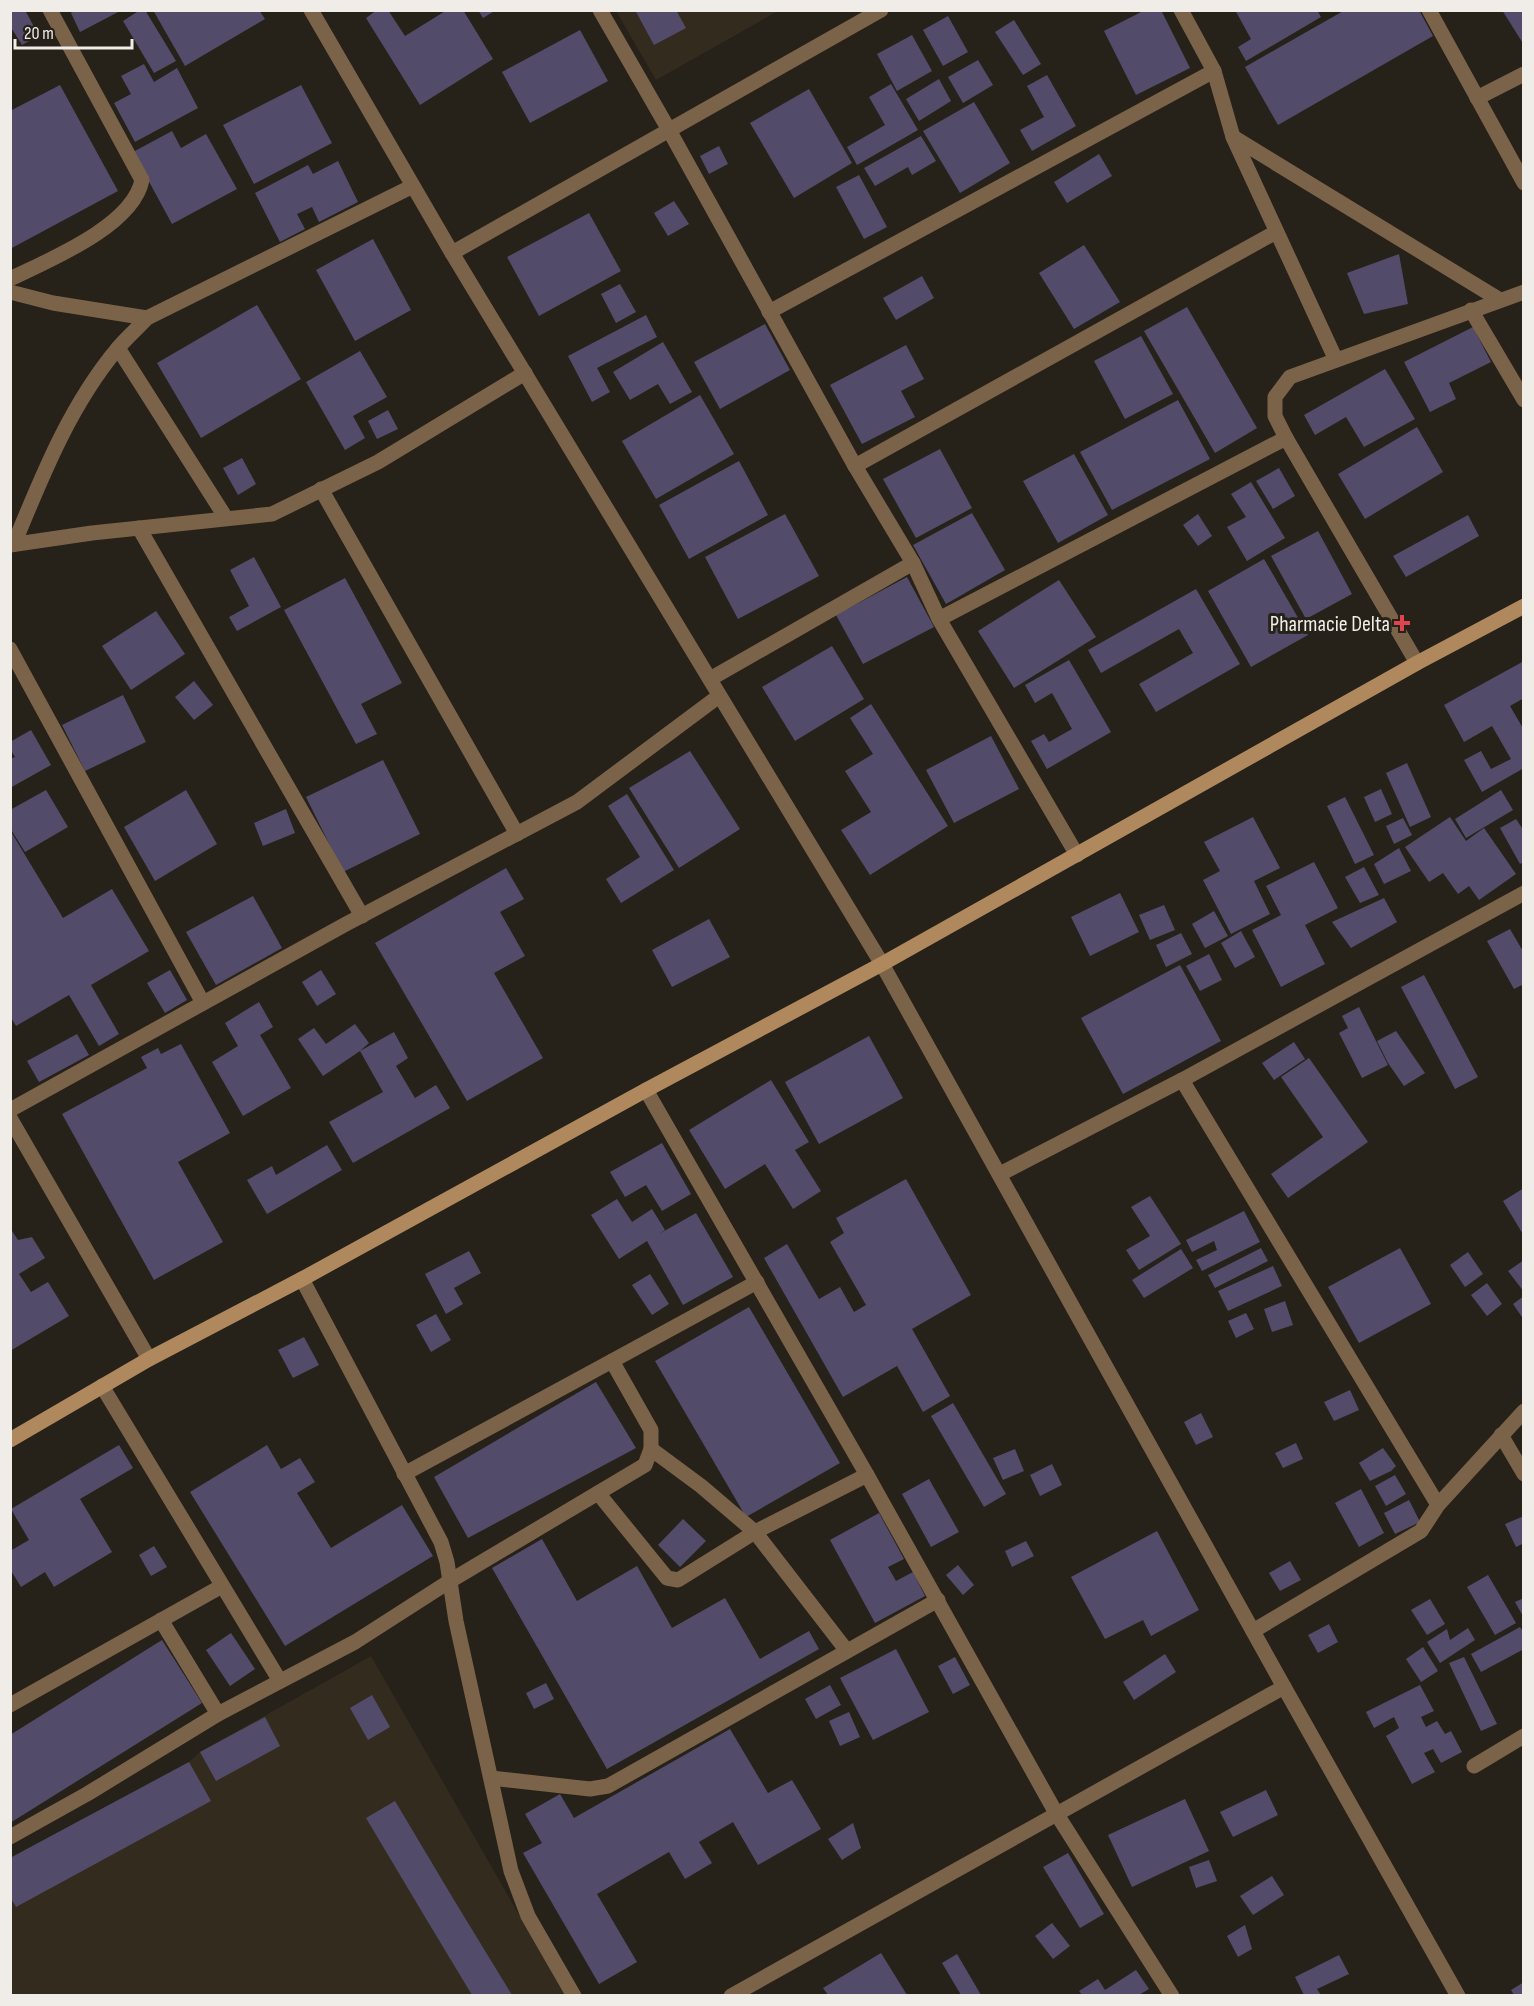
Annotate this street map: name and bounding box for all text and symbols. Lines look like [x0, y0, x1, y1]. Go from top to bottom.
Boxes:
scale bar [15, 12, 132, 50]
text: 20 m [24, 23, 54, 44]
place label: Pharmacie Delta [1270, 611, 1390, 638]
marker: Pharmacie Delta [1395, 616, 1409, 630]

